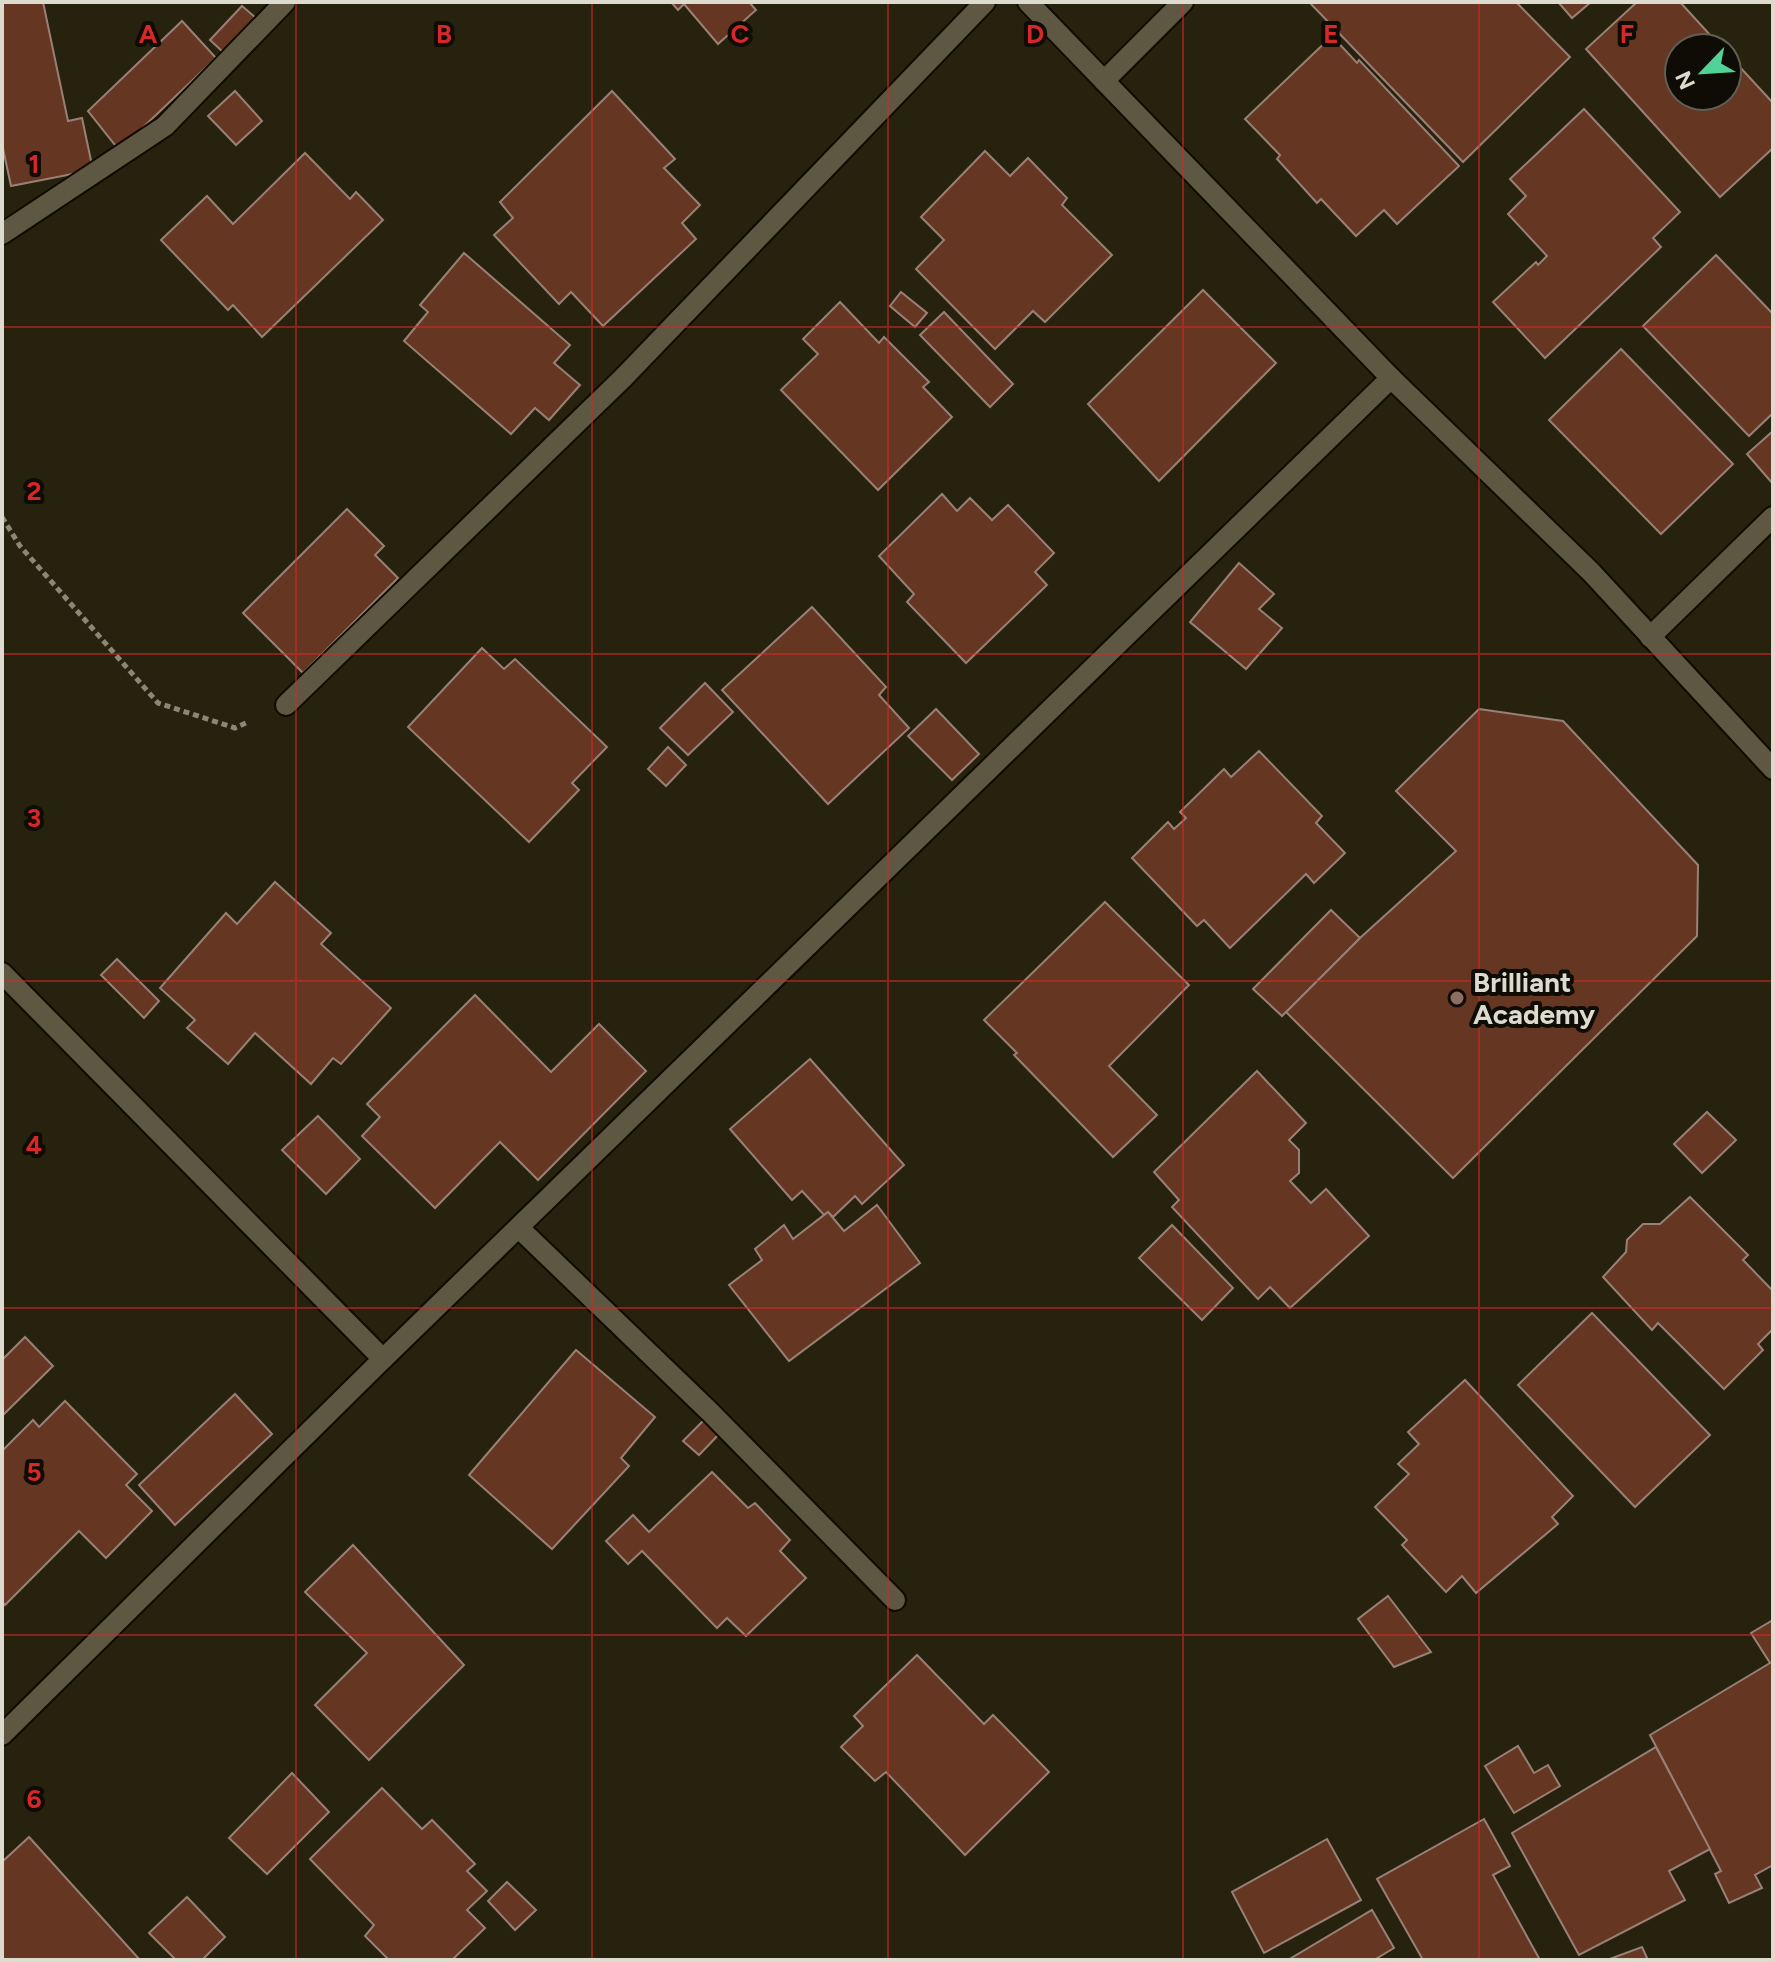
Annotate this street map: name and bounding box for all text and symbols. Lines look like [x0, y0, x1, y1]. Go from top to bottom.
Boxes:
text: A [139, 18, 158, 50]
text: B [436, 18, 452, 50]
text: C [731, 18, 750, 50]
text: D [1026, 18, 1044, 50]
text: E [1323, 18, 1339, 50]
text: F [1620, 18, 1634, 50]
north arrow [1663, 32, 1743, 112]
text: N [1669, 67, 1701, 94]
text: 1 [29, 148, 39, 180]
text: 2 [26, 475, 42, 507]
text: 3 [27, 802, 41, 834]
place label: Brilliant Academy [1473, 965, 1596, 1031]
marker: Brilliant Academy [1448, 989, 1466, 1007]
text: 4 [26, 1129, 42, 1161]
text: 5 [26, 1456, 42, 1488]
text: 6 [26, 1783, 42, 1815]

